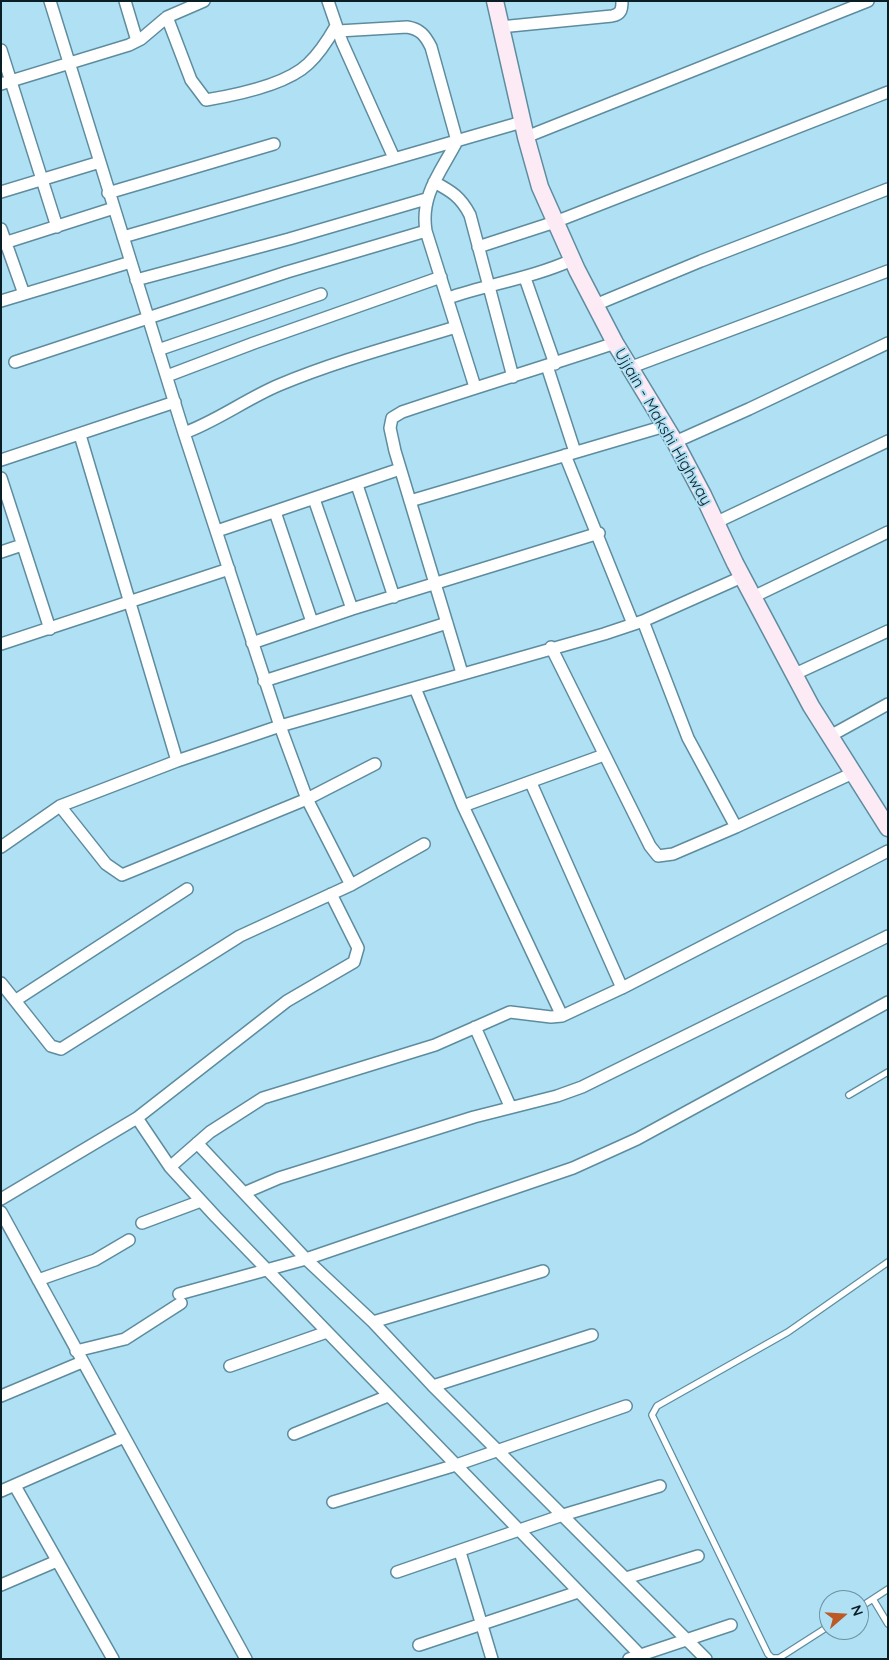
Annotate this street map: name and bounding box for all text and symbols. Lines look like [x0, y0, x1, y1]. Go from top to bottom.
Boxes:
street label: Ujjain - Makshi Highway [610, 345, 716, 509]
north arrow [819, 1590, 869, 1640]
text: N [847, 1603, 867, 1618]

